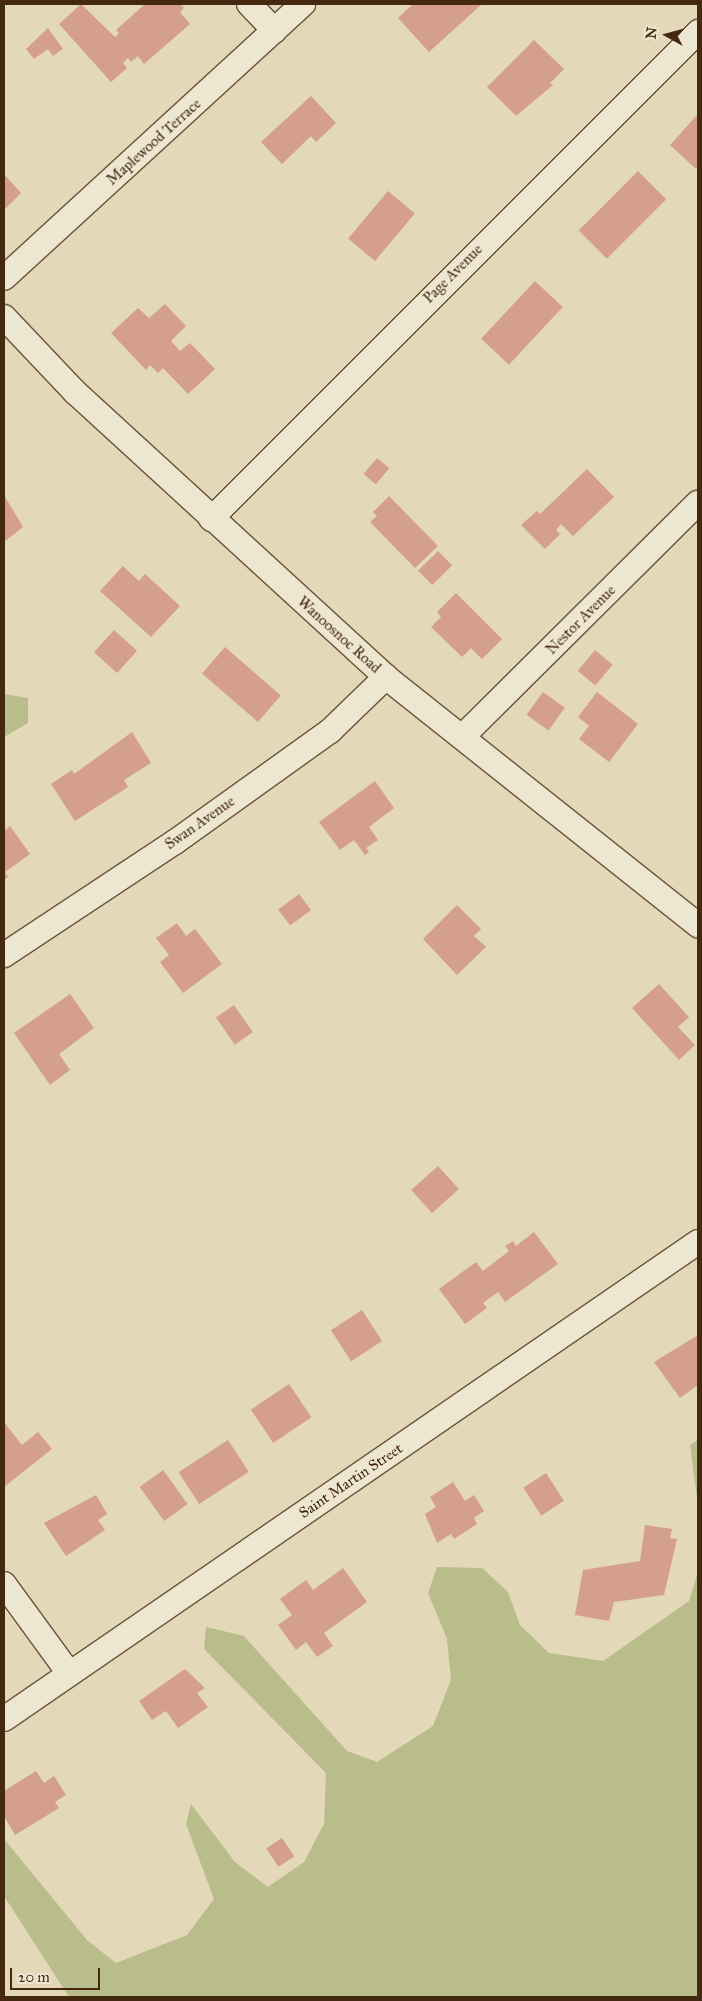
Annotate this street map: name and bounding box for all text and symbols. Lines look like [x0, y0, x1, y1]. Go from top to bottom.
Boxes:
north arrow [642, 10, 692, 60]
text: N [642, 26, 661, 40]
street label: Maplewood Terrace [103, 95, 205, 189]
street label: Page Avenue [420, 241, 486, 307]
street label: Nestor Avenue [542, 581, 620, 659]
street label: Wanoosnoc Road [294, 593, 384, 677]
street label: Swan Avenue [162, 792, 238, 854]
street label: Saint Martin Street [296, 1440, 406, 1522]
scale bar [12, 1958, 102, 1990]
text: 20 m [18, 1968, 50, 1986]

